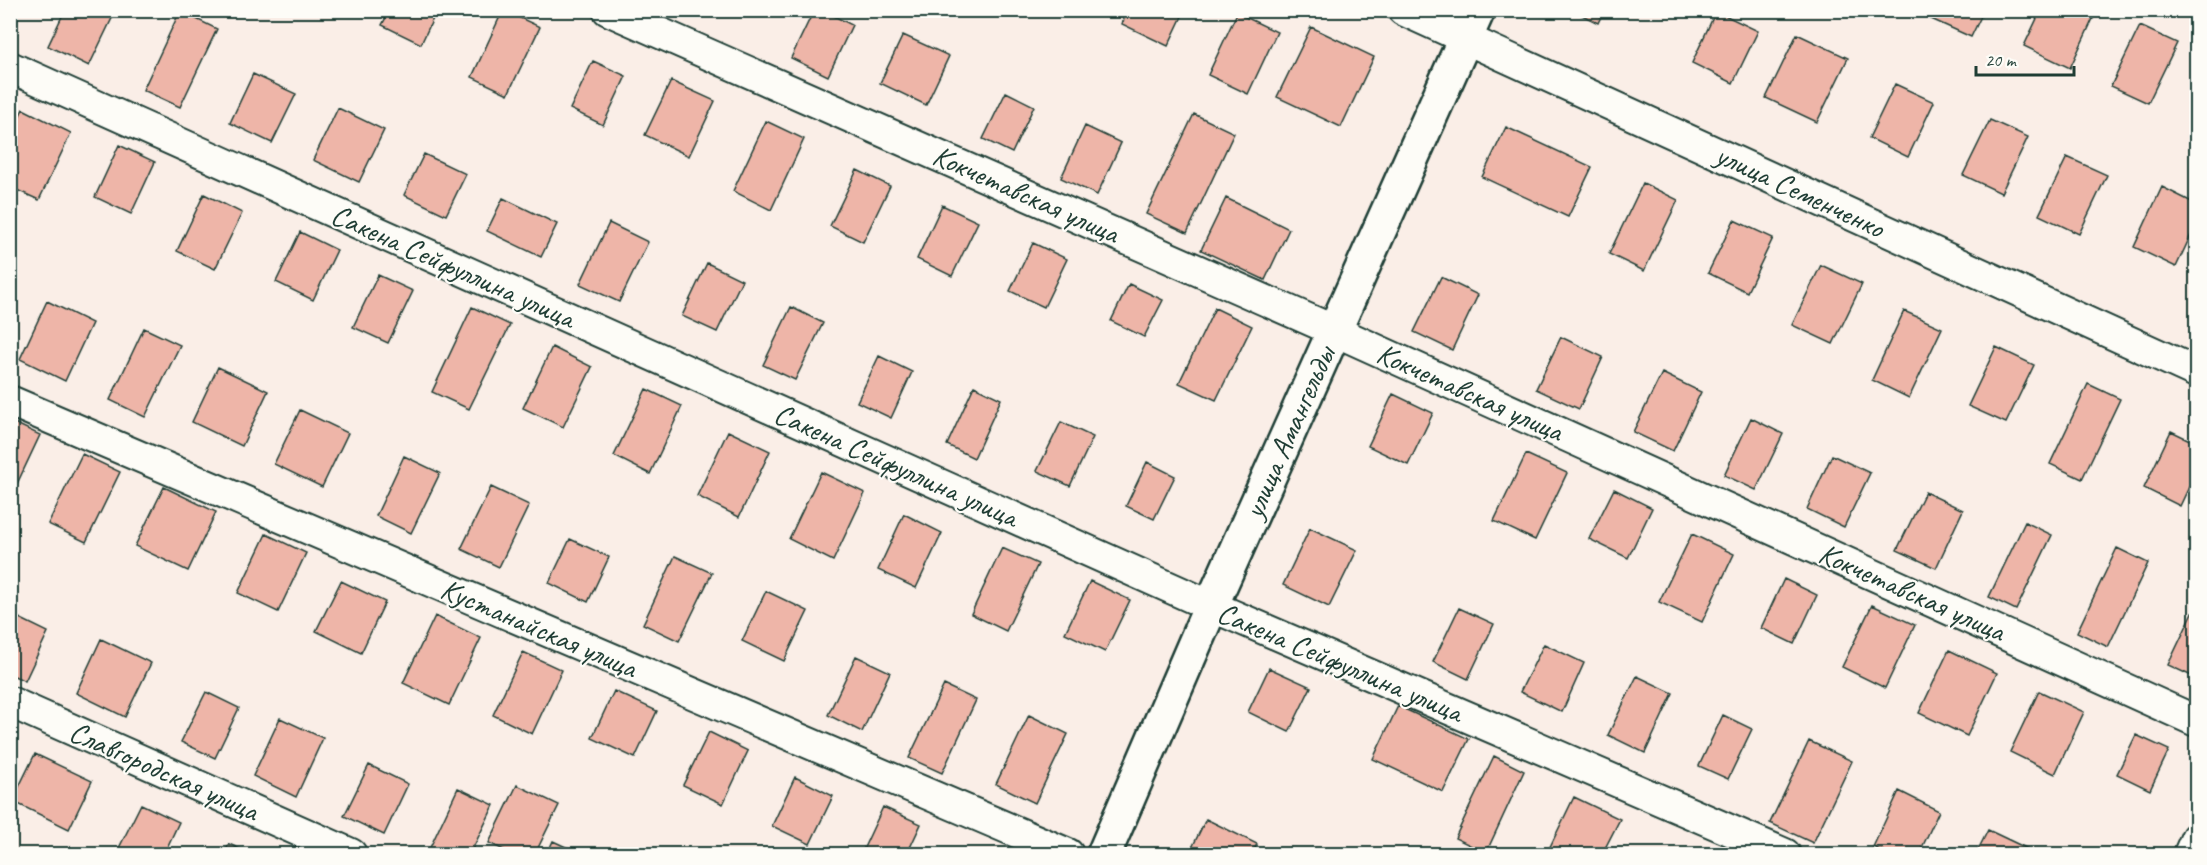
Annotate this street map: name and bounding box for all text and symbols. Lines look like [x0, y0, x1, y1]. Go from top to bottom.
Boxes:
scale bar [1976, 39, 2074, 77]
text: 20 m [1985, 49, 2018, 71]
street label: улица Семенченко [1708, 135, 1892, 247]
street label: Кокчетавская улица [927, 136, 1127, 253]
street label: Сакена Сейфуллина улица [325, 195, 583, 338]
street label: Кокчетавская улица [1371, 334, 1571, 451]
street label: улица Амангельды [1233, 338, 1345, 526]
street label: Сакена Сейфуллина улица [768, 394, 1026, 537]
street label: Кокчетавская улица [1813, 534, 2013, 651]
street label: Кустанайская улица [435, 570, 645, 687]
street label: Сакена Сейфуллина улица [1212, 593, 1471, 732]
street label: Славгородская улица [64, 712, 266, 830]

